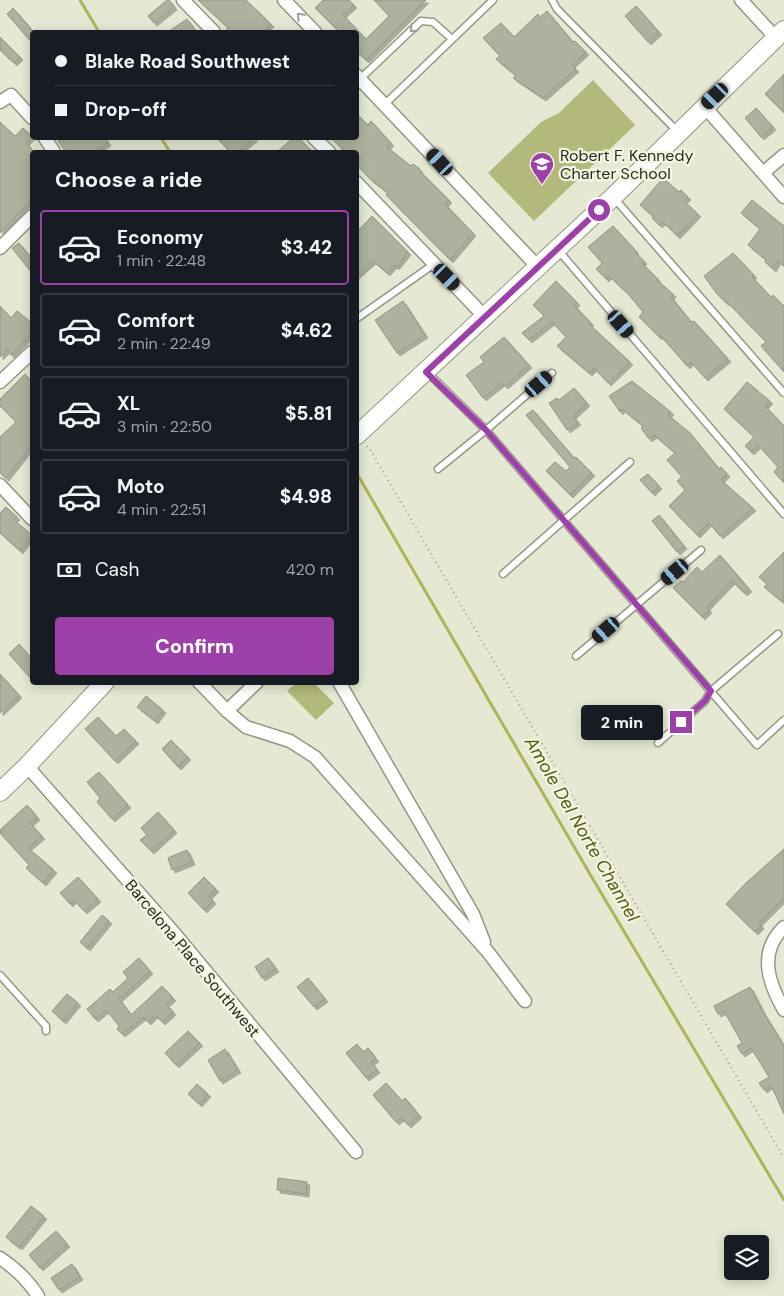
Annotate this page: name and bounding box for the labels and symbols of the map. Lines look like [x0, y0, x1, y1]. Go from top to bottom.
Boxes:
one-way arrow [296, 13, 305, 22]
one-way arrow [410, 23, 419, 32]
car [698, 80, 731, 112]
place label: Robert F. Kennedy Charter School [560, 145, 693, 184]
car [424, 146, 455, 178]
school or university icon: Robert F. Kennedy Charter School [529, 151, 555, 185]
route start [588, 199, 610, 221]
car [431, 261, 462, 293]
car [605, 308, 636, 340]
car [522, 368, 555, 400]
car [658, 557, 691, 587]
car [589, 614, 622, 646]
callout: 2 min [581, 704, 664, 740]
route end [670, 711, 692, 733]
water label: Amole Del Norte Channel [519, 731, 645, 927]
street label: Barcelona Place Southwest [120, 875, 265, 1042]

